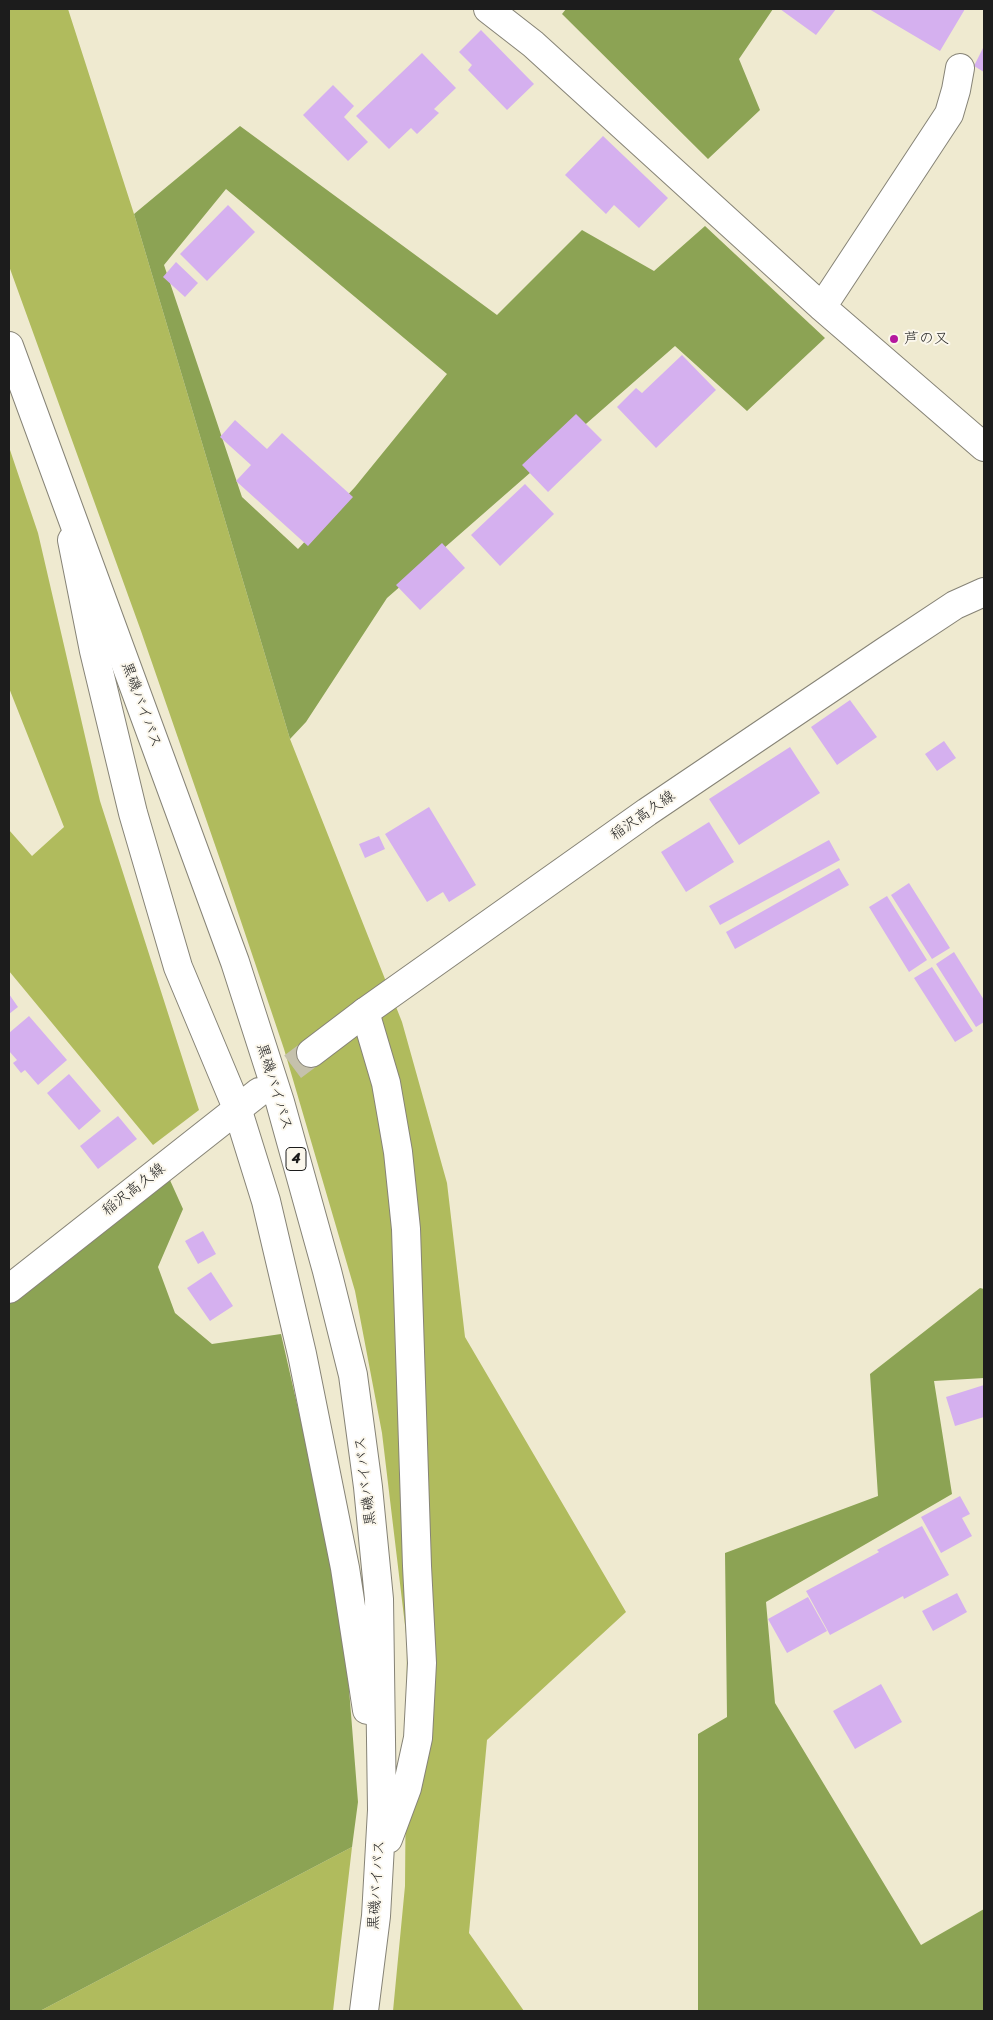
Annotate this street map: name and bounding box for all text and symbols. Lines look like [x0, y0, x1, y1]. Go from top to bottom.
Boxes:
place label: 芦の又 [904, 330, 949, 348]
marker: 芦の又 [888, 333, 900, 345]
street label: 黒磯バイパス [117, 660, 165, 750]
street label: 稲沢高久線 [607, 787, 679, 845]
street label: 黒磯バイパス [252, 1041, 296, 1133]
road number: 4 [286, 1148, 306, 1170]
street label: 稲沢高久線 [99, 1160, 169, 1220]
street label: 黒磯バイパス [352, 1435, 380, 1527]
street label: 黒磯バイパス [365, 1839, 389, 1931]

